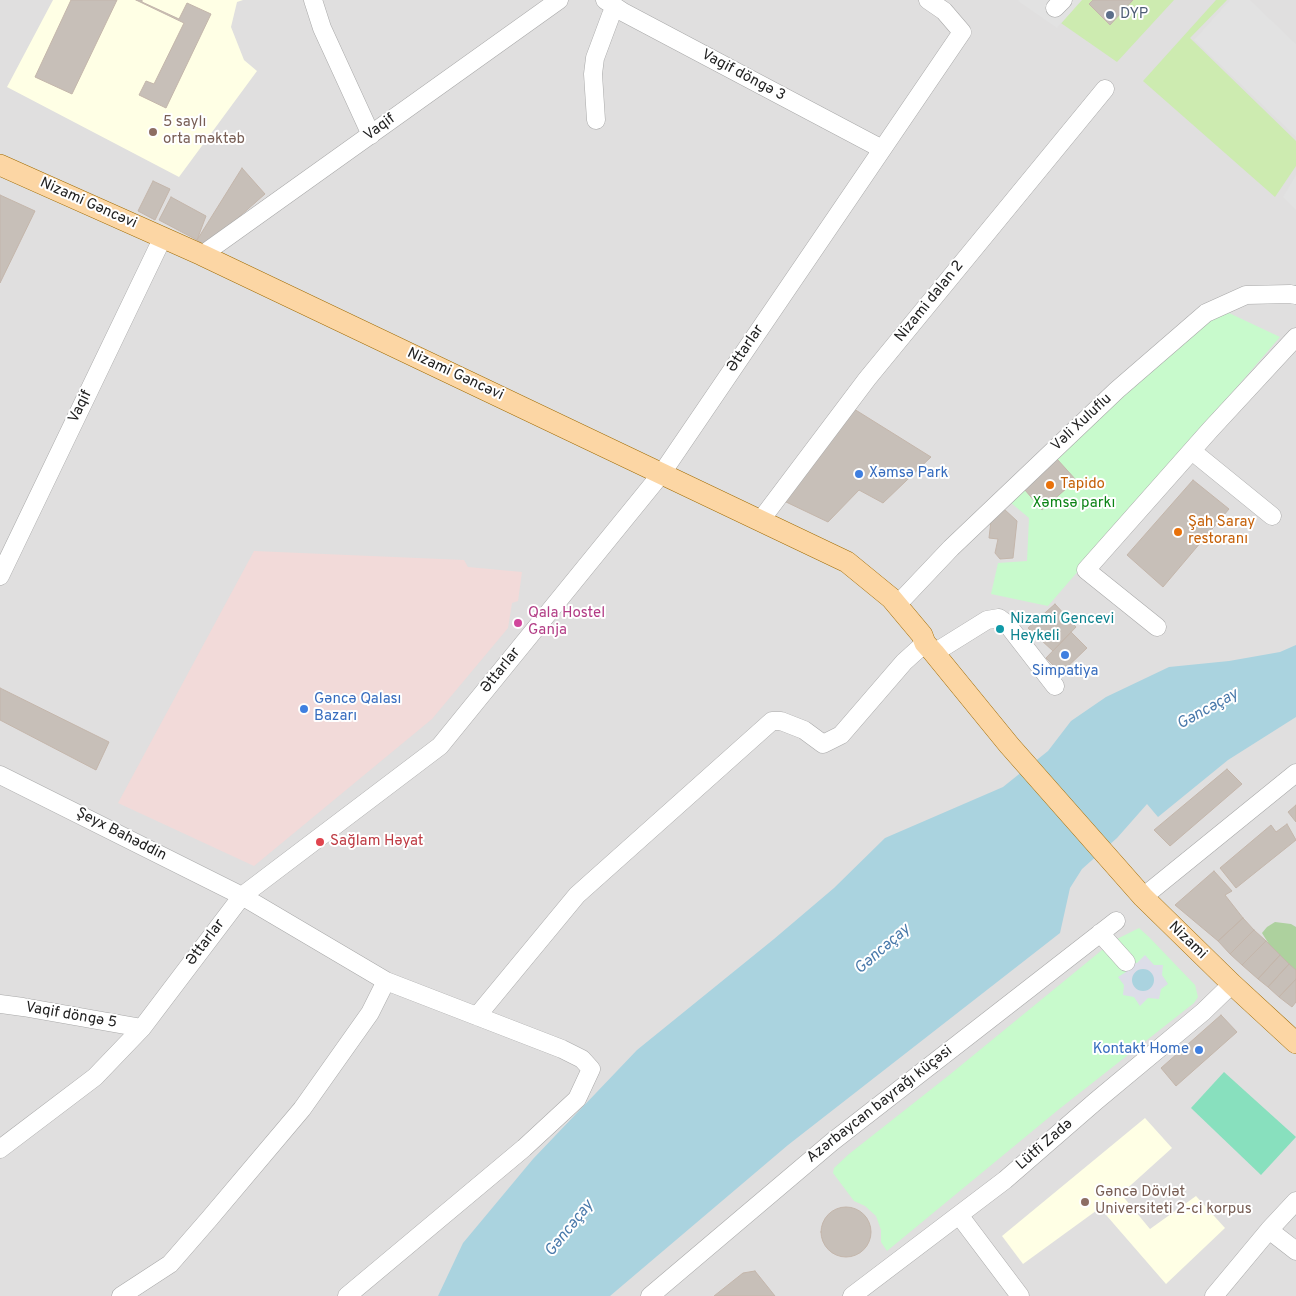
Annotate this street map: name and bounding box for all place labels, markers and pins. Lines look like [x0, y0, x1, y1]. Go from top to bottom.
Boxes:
place label: DYP [1120, 6, 1148, 24]
marker: DYP [1104, 9, 1116, 21]
place label: 5 saylı orta məktəb [163, 114, 245, 149]
marker: 5 saylı orta məktəb [147, 126, 159, 138]
place label: Xəmsə Park [869, 465, 948, 483]
marker: Xəmsə Park [853, 468, 865, 480]
place label: Tapido [1060, 476, 1105, 494]
marker: Tapido [1044, 479, 1056, 491]
place label: Şah Saray restoranı [1188, 514, 1255, 549]
marker: Şah Saray restoranı [1172, 526, 1184, 538]
place label: Qala Hostel Ganja [528, 605, 605, 640]
place label: Nizami Gencevi Heykeli [1010, 611, 1114, 646]
marker: Qala Hostel Ganja [512, 617, 524, 629]
marker: Nizami Gencevi Heykeli [994, 623, 1006, 635]
marker: Simpatiya [1059, 649, 1071, 661]
place label: Simpatiya [1032, 663, 1098, 681]
place label: Gəncə Qalası Bazarı [314, 691, 401, 726]
marker: Gəncə Qalası Bazarı [298, 703, 310, 715]
place label: Sağlam Həyat [330, 833, 423, 851]
marker: Sağlam Həyat [314, 836, 326, 848]
place label: Kontakt Home [1093, 1041, 1189, 1059]
marker: Kontakt Home [1193, 1044, 1205, 1056]
place label: Gəncə Dövlət Universiteti 2-ci korpus [1095, 1184, 1252, 1219]
marker: Gəncə Dövlət Universiteti 2-ci korpus [1079, 1196, 1091, 1208]

